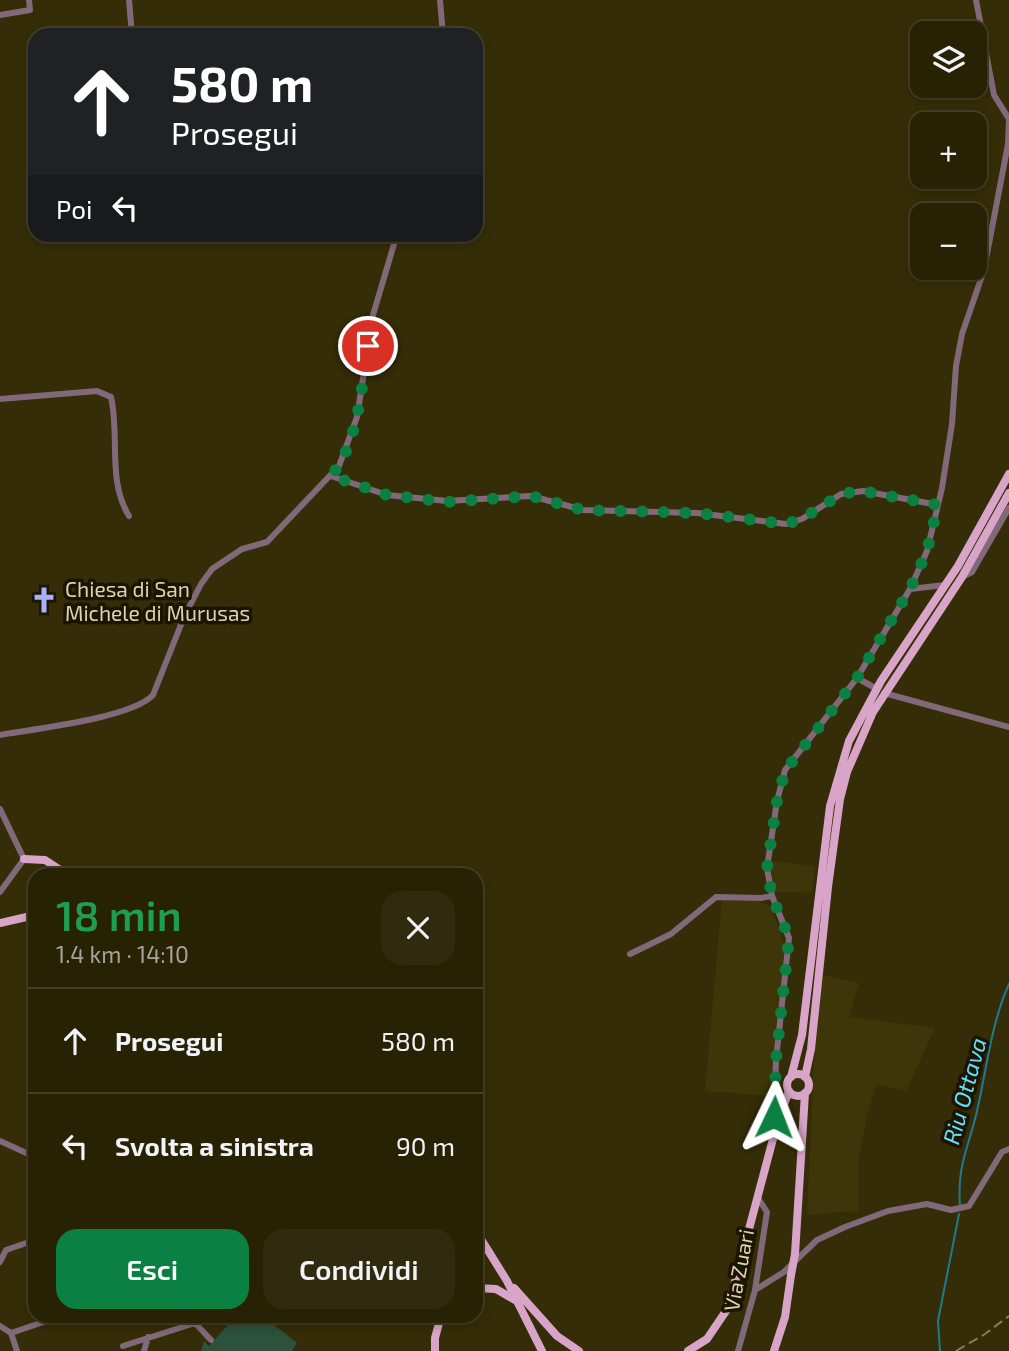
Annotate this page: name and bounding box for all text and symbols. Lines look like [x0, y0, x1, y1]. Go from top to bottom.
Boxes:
map controls [910, 21, 987, 280]
button: layers [910, 21, 987, 98]
text: 580 m [171, 53, 313, 112]
icon: ahead [56, 56, 147, 147]
button: + [910, 112, 987, 189]
text: Prosegui [171, 113, 298, 151]
icon: left [106, 189, 144, 227]
text: Poi [56, 193, 92, 224]
button: − [910, 203, 987, 280]
pin [338, 316, 398, 376]
icon: arrive [349, 327, 387, 365]
place label: Chiesa di San Michele di Murusas [65, 576, 250, 625]
church icon: Chiesa di San Michele di Murusas [29, 585, 59, 615]
text: 18 min [56, 889, 182, 939]
button: close [381, 891, 455, 965]
text: 1.4 km · 14:10 [56, 940, 189, 968]
icon: ahead [56, 1022, 94, 1060]
text: Prosegui [115, 1025, 223, 1056]
text: 580 m [381, 1025, 455, 1056]
water label: Riu Ottava [936, 1035, 992, 1147]
position arrow [737, 1080, 811, 1154]
icon: left [56, 1127, 94, 1165]
text: Svolta a sinistra [115, 1130, 314, 1161]
text: 90 m [396, 1130, 455, 1161]
street label: Via Zuari [718, 1227, 758, 1313]
button: Esci [56, 1229, 249, 1309]
button: Condividi [263, 1229, 455, 1309]

